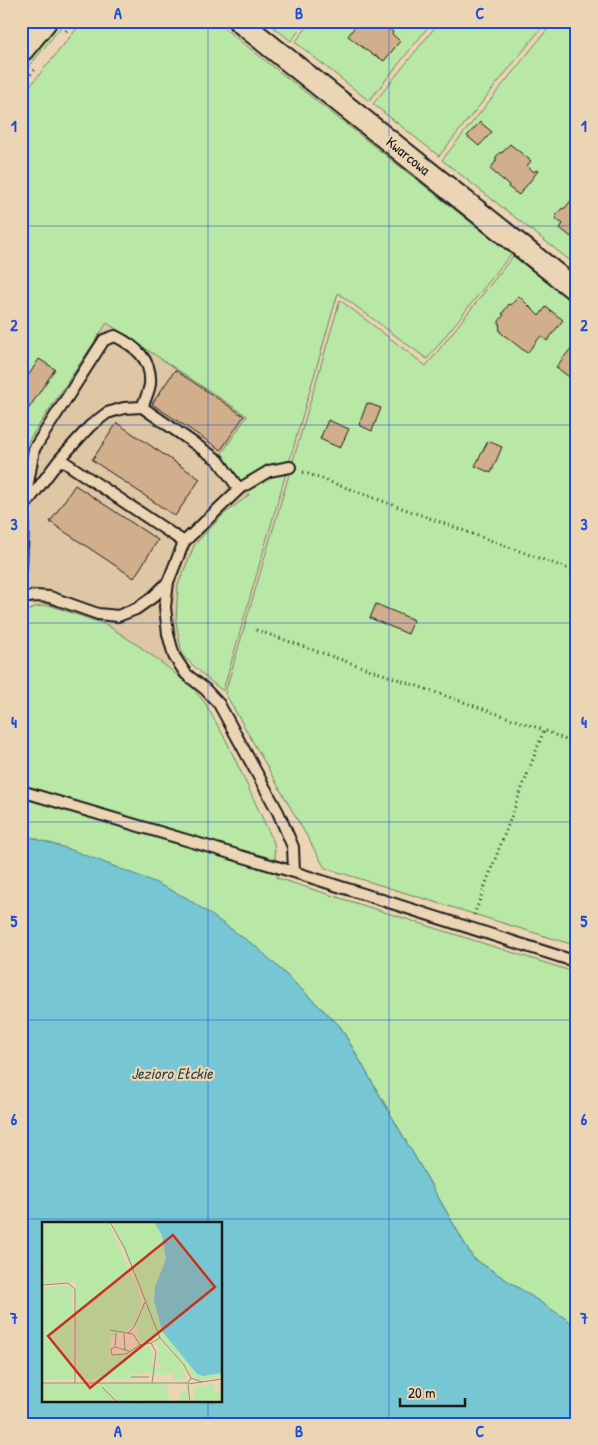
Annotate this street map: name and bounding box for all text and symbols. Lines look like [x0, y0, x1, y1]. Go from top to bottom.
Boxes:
text: A [114, 2, 122, 24]
text: B [295, 2, 303, 24]
text: C [476, 2, 485, 24]
text: 1 [11, 115, 17, 137]
text: 1 [581, 115, 587, 137]
street label: Kwarcowa [382, 131, 435, 180]
text: 2 [10, 314, 18, 336]
text: 2 [580, 314, 588, 336]
text: 3 [10, 513, 18, 535]
text: 3 [580, 513, 588, 535]
text: 4 [11, 711, 17, 733]
text: 4 [581, 711, 587, 733]
text: 5 [11, 910, 18, 932]
text: 5 [581, 910, 588, 932]
water label: Jezioro Ełckie [131, 1062, 213, 1084]
text: 6 [11, 1108, 18, 1130]
text: 6 [581, 1108, 588, 1130]
inset map [42, 1222, 222, 1402]
text: 7 [9, 1307, 18, 1329]
text: 7 [579, 1307, 588, 1329]
scale bar [400, 1375, 466, 1407]
text: 20 m [408, 1382, 435, 1403]
text: A [114, 1420, 122, 1442]
text: B [295, 1420, 303, 1442]
text: C [476, 1420, 485, 1442]

